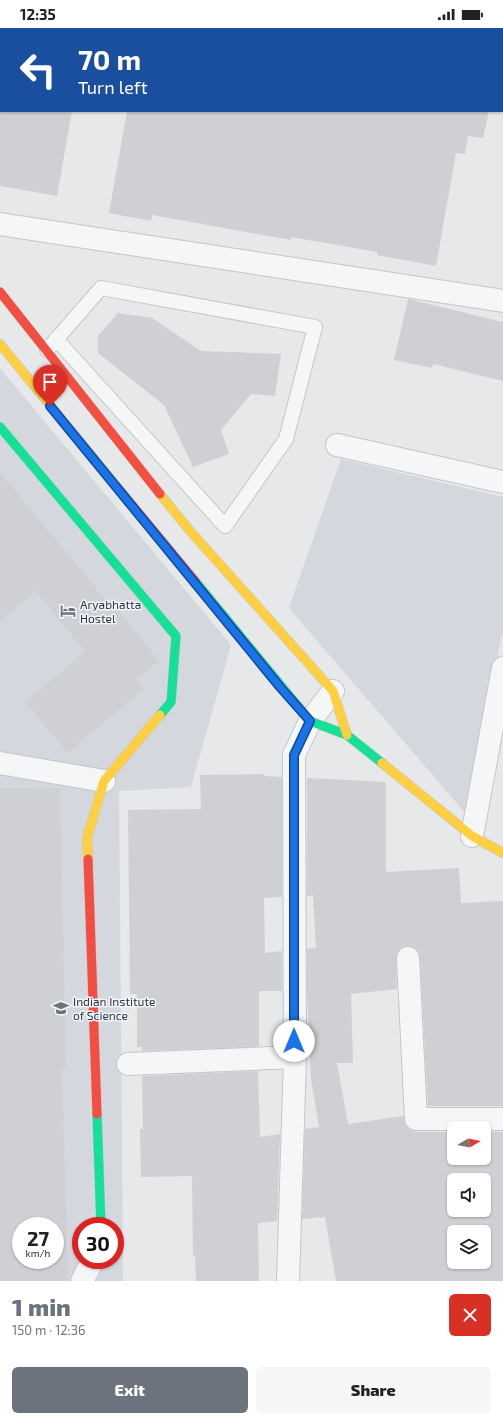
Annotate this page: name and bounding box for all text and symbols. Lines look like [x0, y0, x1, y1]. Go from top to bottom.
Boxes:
text: 12:35 [20, 5, 56, 23]
text: 70 m [78, 42, 141, 76]
icon: left [12, 44, 64, 96]
text: Turn left [78, 76, 148, 98]
pin [33, 365, 67, 406]
icon: arrive [39, 371, 61, 393]
place label: Aryabhatta Hostel [80, 597, 141, 625]
hotel icon: Aryabhatta Hostel [59, 602, 77, 620]
place label: Indian Institute of Science [73, 994, 155, 1022]
school or university icon: Indian Institute of Science [52, 999, 70, 1017]
position arrow [273, 1020, 315, 1062]
north arrow [447, 1121, 491, 1165]
map controls [447, 1121, 491, 1269]
button: sound [447, 1173, 491, 1217]
speed limit sign: 30 [72, 1217, 124, 1269]
button: layers [447, 1225, 491, 1269]
text: 27 [27, 1226, 49, 1250]
text: km/h [26, 1247, 50, 1259]
text: 1 min [12, 1292, 71, 1321]
button: close [449, 1294, 491, 1336]
text: 150 m · 12:36 [12, 1322, 85, 1338]
button: Exit [12, 1367, 248, 1413]
button: Share [256, 1367, 491, 1413]

